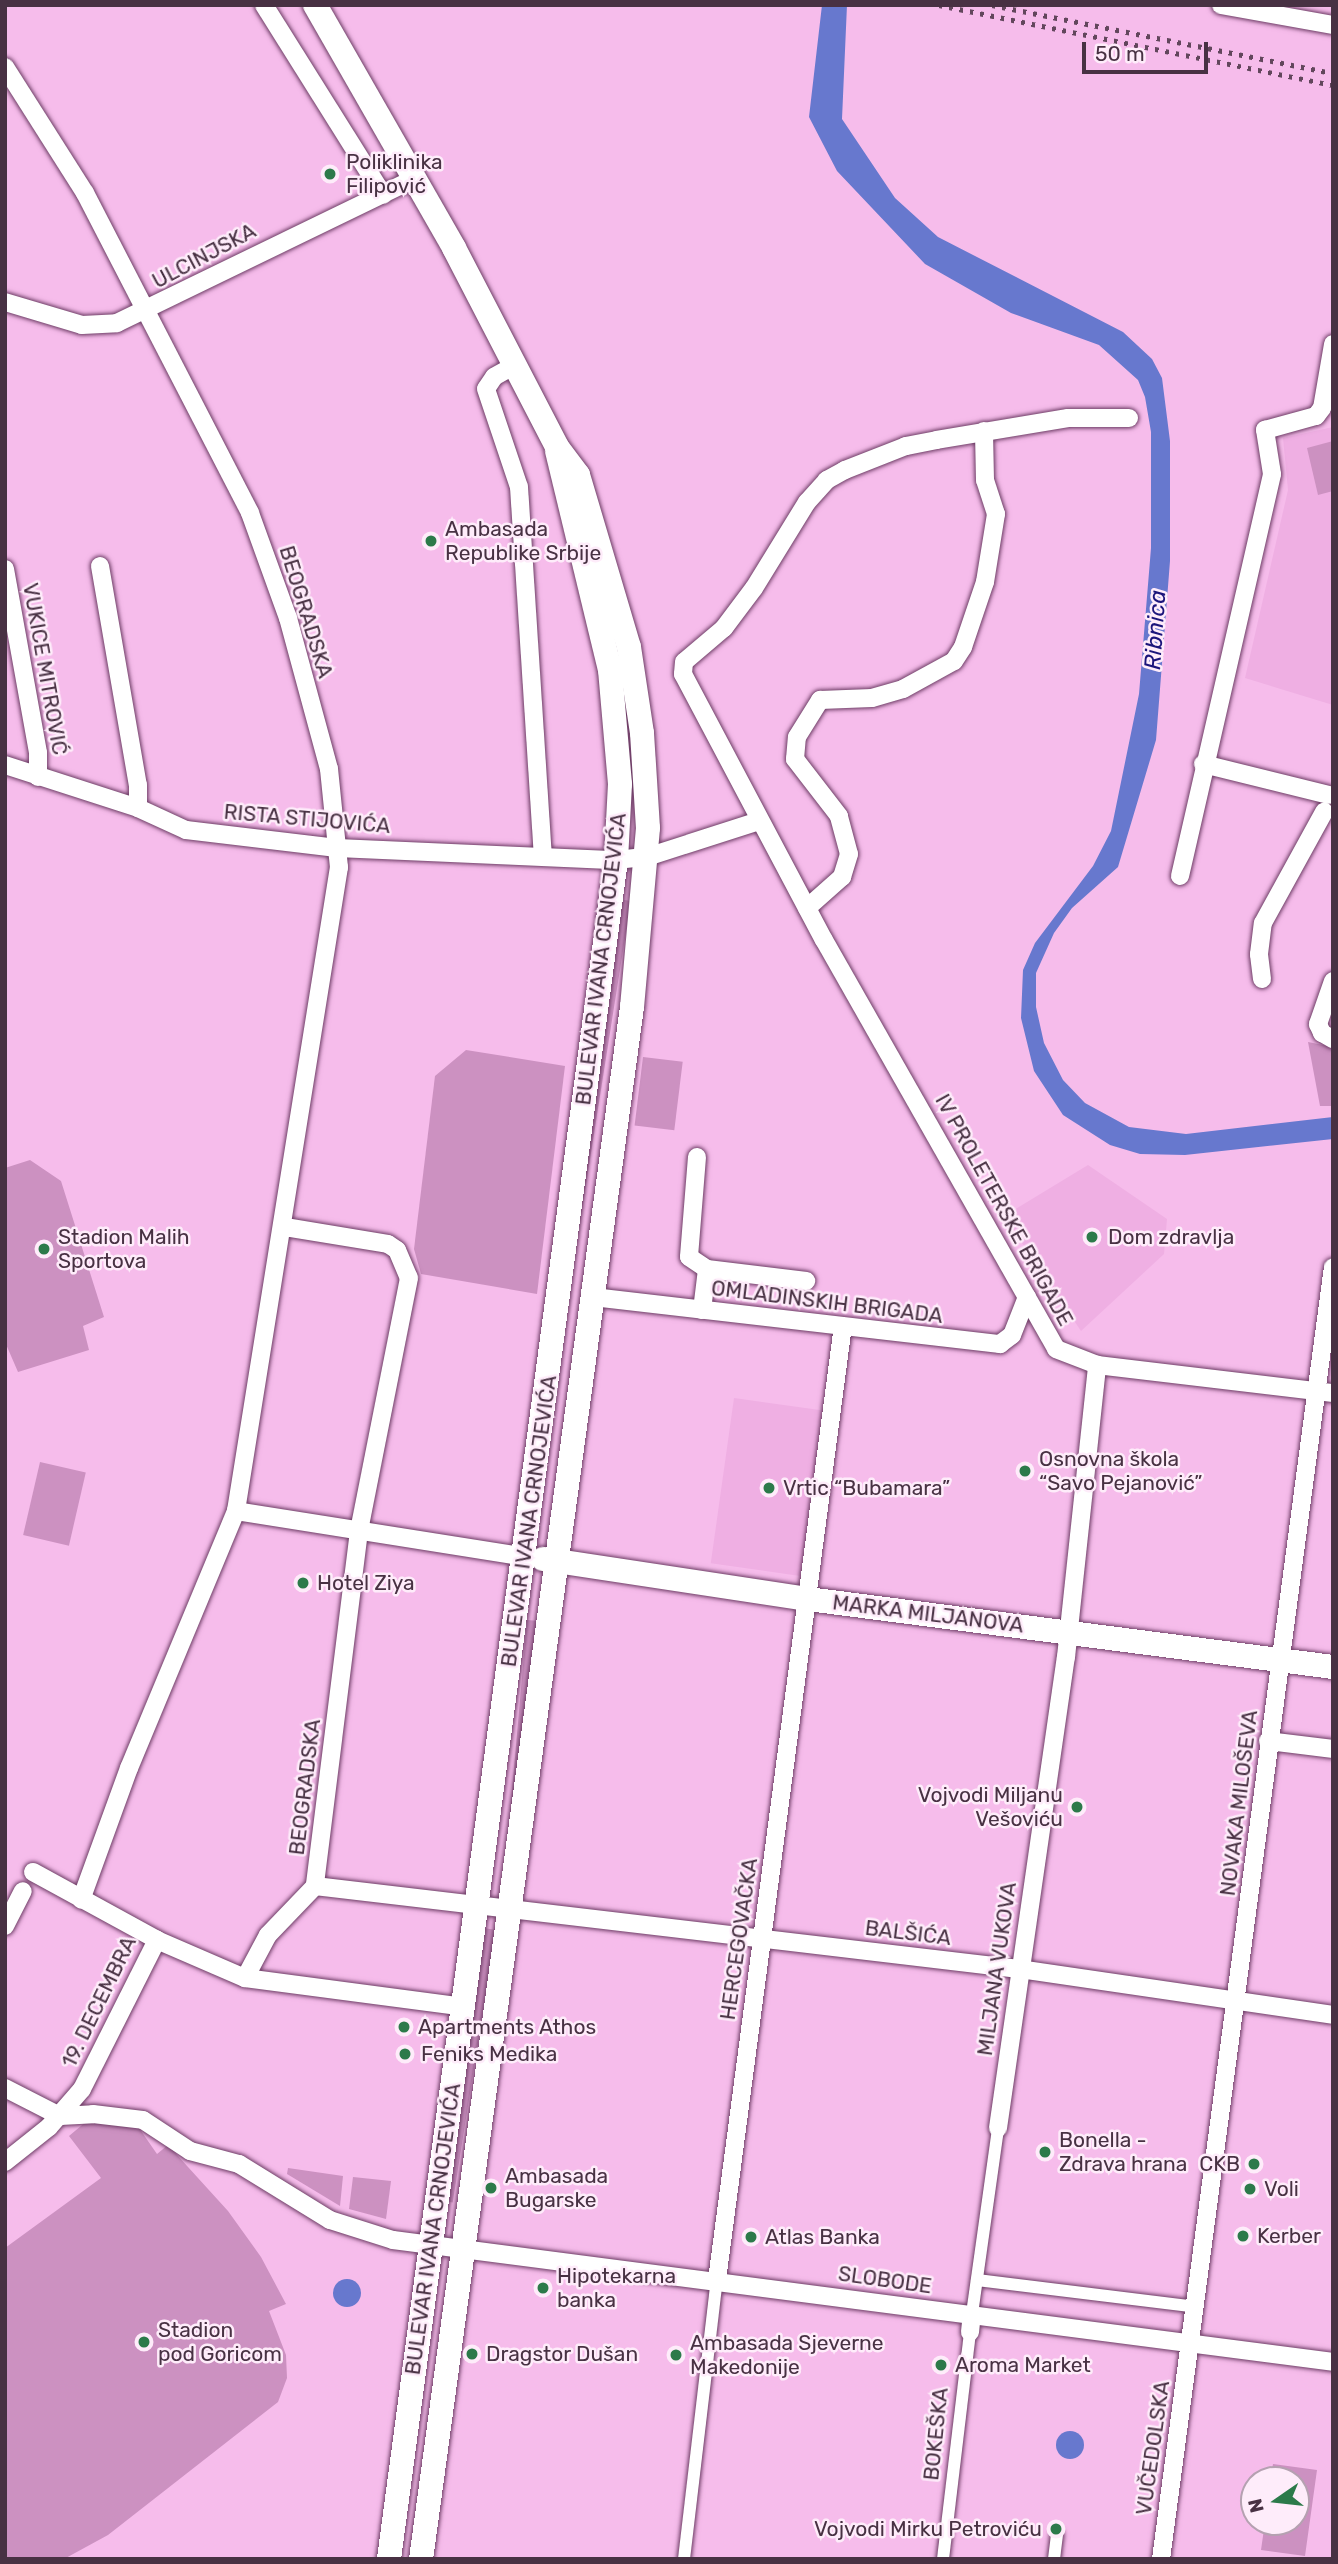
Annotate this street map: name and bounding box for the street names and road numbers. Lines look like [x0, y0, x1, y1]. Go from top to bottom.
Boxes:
street label: ULCINJSKA [148, 218, 260, 294]
street label: BEOGRADSKA [274, 543, 338, 681]
street label: VUKICE MITROVIĆ [17, 581, 73, 757]
street label: RISTA STIJOVIĆA [222, 799, 392, 839]
street label: BULEVAR IVANA CRNOJEVIĆA [571, 811, 631, 1107]
street label: IV PROLETERSKE BRIGADE [930, 1089, 1078, 1331]
street label: OMLADINSKIH BRIGADA [710, 1275, 944, 1329]
street label: BULEVAR IVANA CRNOJEVIĆA [496, 1373, 562, 1669]
street label: MARKA MILJANOVA [831, 1590, 1025, 1638]
street label: NOVAKA MILOŠEVA [1215, 1708, 1263, 1898]
street label: BEOGRADSKA [284, 1717, 326, 1857]
street label: HERCEGOVAČKA [715, 1856, 763, 2022]
street label: MILJANA VUKOVA [972, 1880, 1022, 2058]
street label: BALŠIĆA [864, 1915, 952, 1951]
street label: 19. DECEMBRA [56, 1932, 142, 2072]
street label: BULEVAR IVANA CRNOJEVIĆA [400, 2081, 466, 2377]
street label: SLOBODE [837, 2261, 933, 2299]
street label: VUČEDOLSKA [1131, 2379, 1175, 2517]
street label: BOKEŠKA [919, 2386, 953, 2482]

